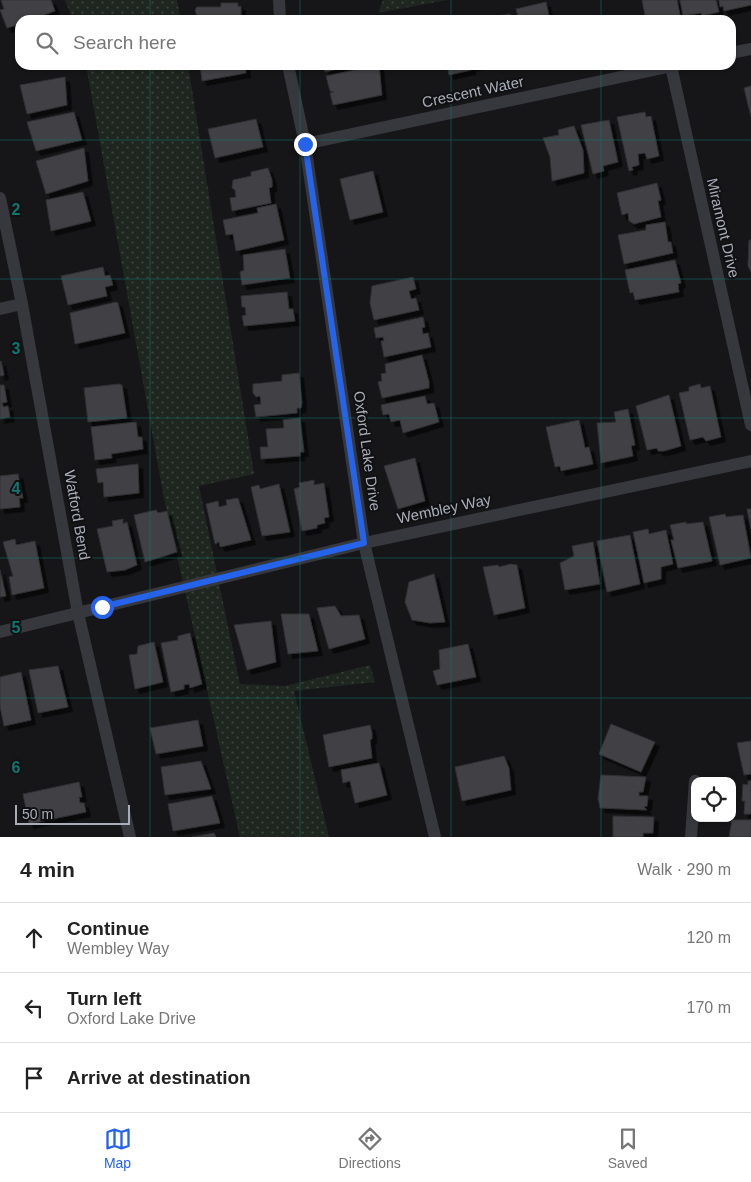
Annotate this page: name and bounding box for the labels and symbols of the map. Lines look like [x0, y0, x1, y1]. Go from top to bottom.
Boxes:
street label: Crescent Water [420, 72, 525, 111]
route end [294, 133, 317, 156]
street label: Miramont Drive [704, 176, 743, 279]
text: 2 [12, 201, 21, 218]
text: 3 [12, 340, 21, 357]
street label: Oxford Lake Drive [351, 390, 384, 512]
street label: Watford Bend [61, 469, 94, 561]
text: 4 [12, 480, 21, 497]
street label: Wembley Way [395, 490, 493, 527]
route start [91, 596, 114, 619]
text: 5 [12, 619, 21, 636]
text: 6 [12, 759, 21, 776]
scale bar [15, 802, 130, 825]

